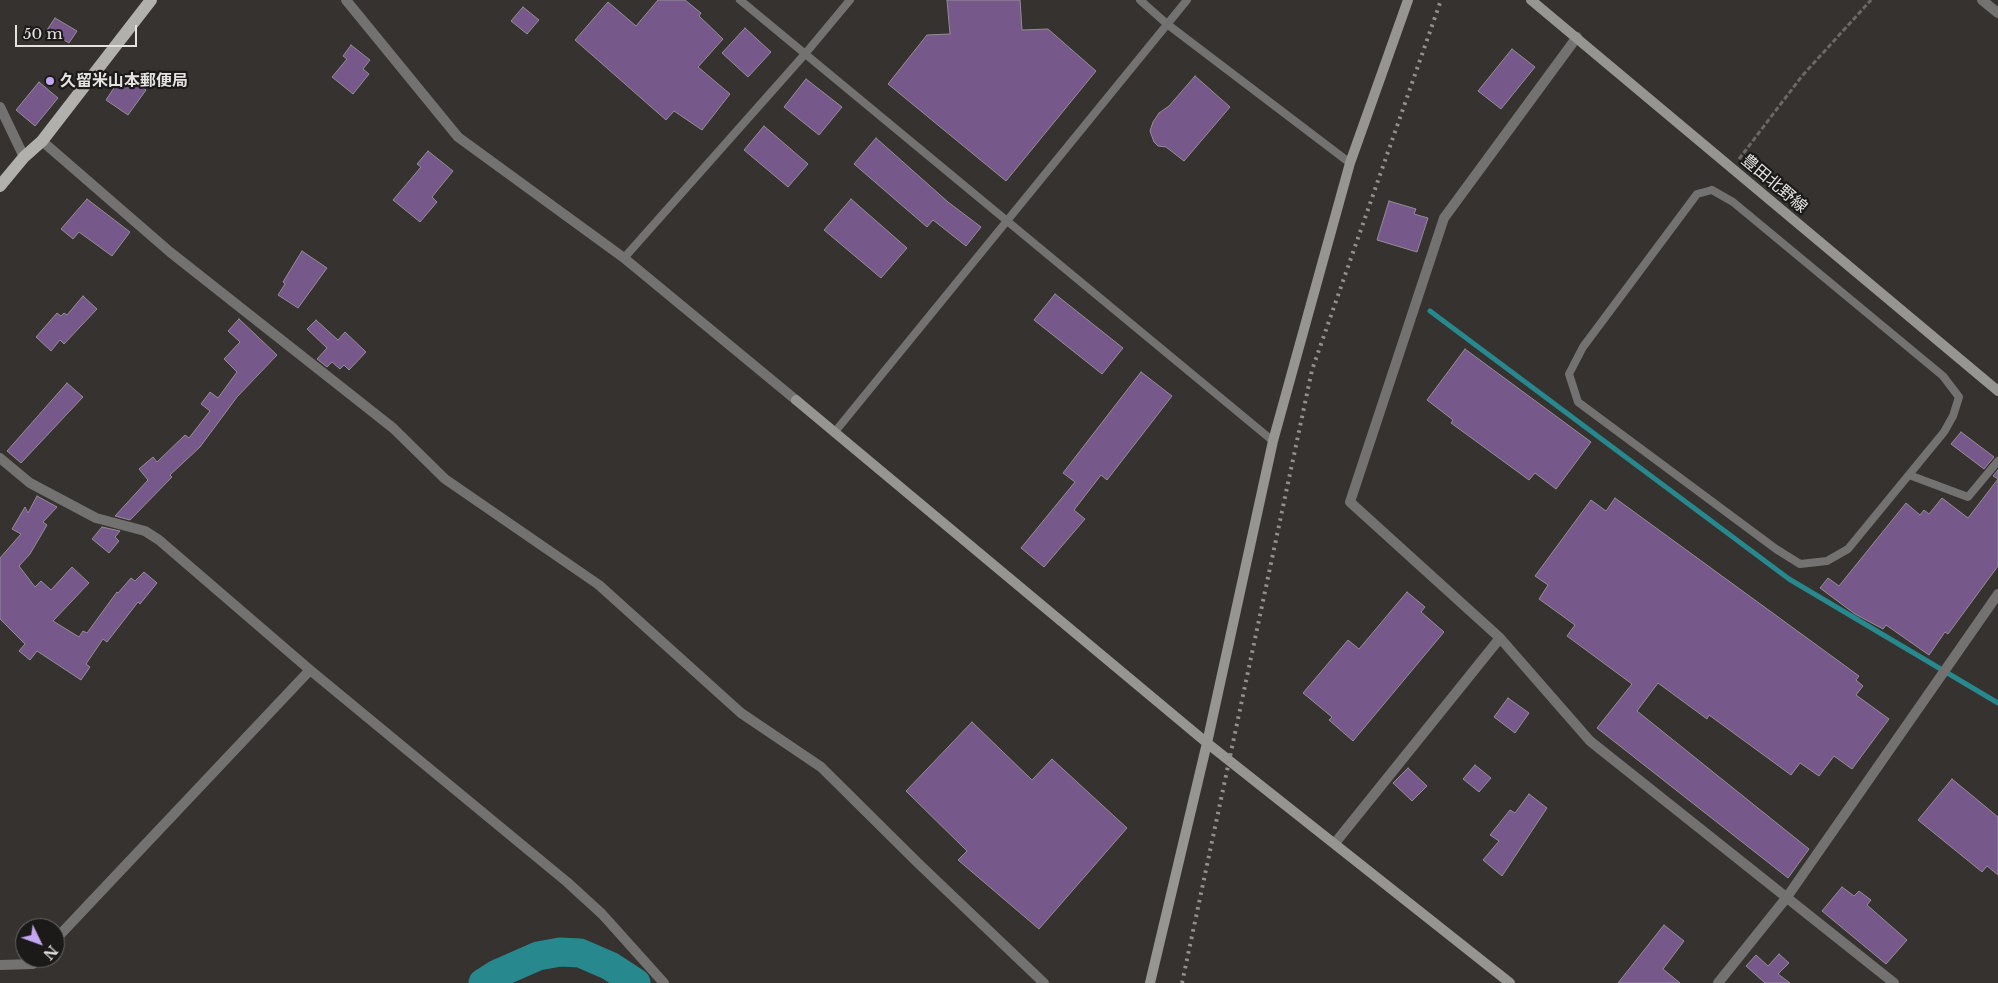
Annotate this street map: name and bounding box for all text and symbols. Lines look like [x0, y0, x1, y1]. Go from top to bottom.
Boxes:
scale bar [18, 15, 140, 47]
text: 50 m [23, 24, 63, 43]
place label: 久留米山本郵便局 [60, 71, 188, 91]
marker: 久留米山本郵便局 [44, 75, 56, 87]
street label: 豊田北野線 [1737, 151, 1811, 217]
north arrow [15, 918, 65, 968]
text: N [39, 941, 62, 963]

